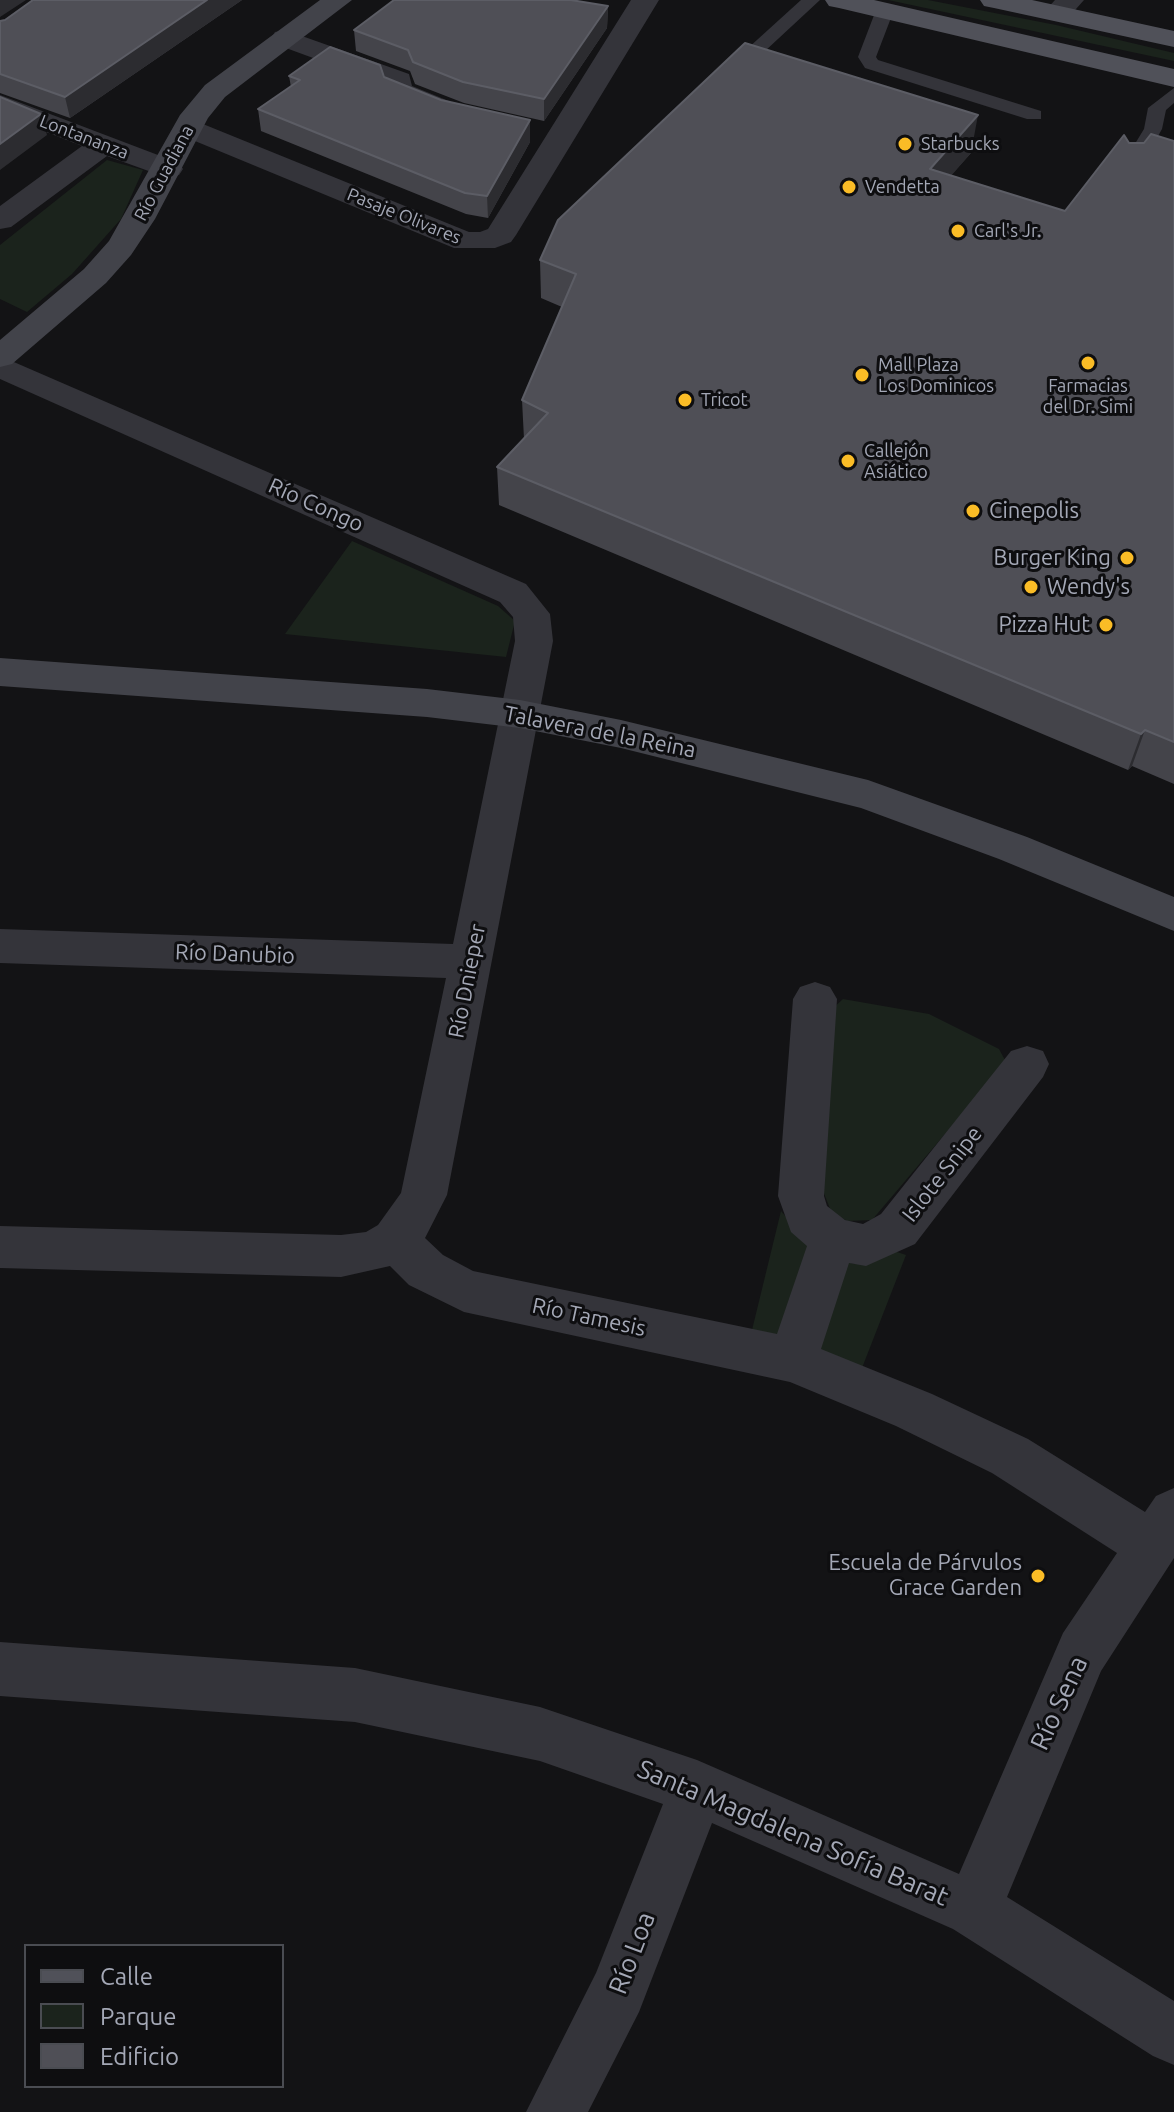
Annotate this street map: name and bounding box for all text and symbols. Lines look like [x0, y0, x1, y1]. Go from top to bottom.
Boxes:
street label: Lontananza [36, 110, 132, 164]
street label: Río Guadiana [130, 121, 198, 225]
place label: Starbucks [921, 133, 1000, 155]
marker: Starbucks [896, 135, 914, 153]
place label: Vendetta [865, 176, 940, 198]
marker: Vendetta [840, 178, 858, 196]
street label: Pasaje Olivares [344, 183, 464, 249]
place label: Carl's Jr. [974, 220, 1041, 242]
marker: Carl's Jr. [949, 222, 967, 240]
place label: Mall Plaza Los Dominicos [878, 354, 994, 396]
marker: Farmacias del Dr. Simi [1079, 354, 1097, 372]
marker: Mall Plaza Los Dominicos [853, 366, 871, 384]
place label: Farmacias del Dr. Simi [1043, 375, 1133, 418]
place label: Tricot [701, 389, 748, 411]
marker: Tricot [676, 391, 694, 409]
place label: Callejón Asiático [864, 440, 929, 482]
marker: Callejón Asiático [839, 452, 857, 470]
street label: Río Congo [264, 472, 368, 538]
place label: Cinepolis [989, 498, 1079, 524]
marker: Cinepolis [964, 502, 982, 520]
place label: Burger King [994, 545, 1111, 571]
marker: Burger King [1118, 549, 1136, 567]
place label: Wendy's [1047, 574, 1130, 600]
marker: Wendy's [1022, 578, 1040, 596]
place label: Pizza Hut [998, 612, 1090, 638]
marker: Pizza Hut [1097, 616, 1115, 634]
street label: Talavera de la Reina [502, 700, 698, 764]
street label: Río Dnieper [443, 922, 491, 1040]
street label: Río Danubio [175, 939, 295, 969]
street label: Islote Snipe [896, 1121, 988, 1227]
street label: Río Tamesis [530, 1292, 648, 1342]
place label: Escuela de Párvulos Grace Garden [828, 1550, 1022, 1602]
marker: Escuela de Párvulos Grace Garden [1029, 1567, 1047, 1585]
street label: Río Sena [1024, 1651, 1094, 1755]
street label: Santa Magdalena Sofía Barat [633, 1753, 953, 1913]
street label: Río Loa [602, 1907, 662, 1999]
legend [24, 1944, 284, 2088]
text: Calle [100, 1963, 153, 1990]
text: Parque [100, 2003, 177, 2030]
text: Edificio [100, 2043, 179, 2070]

